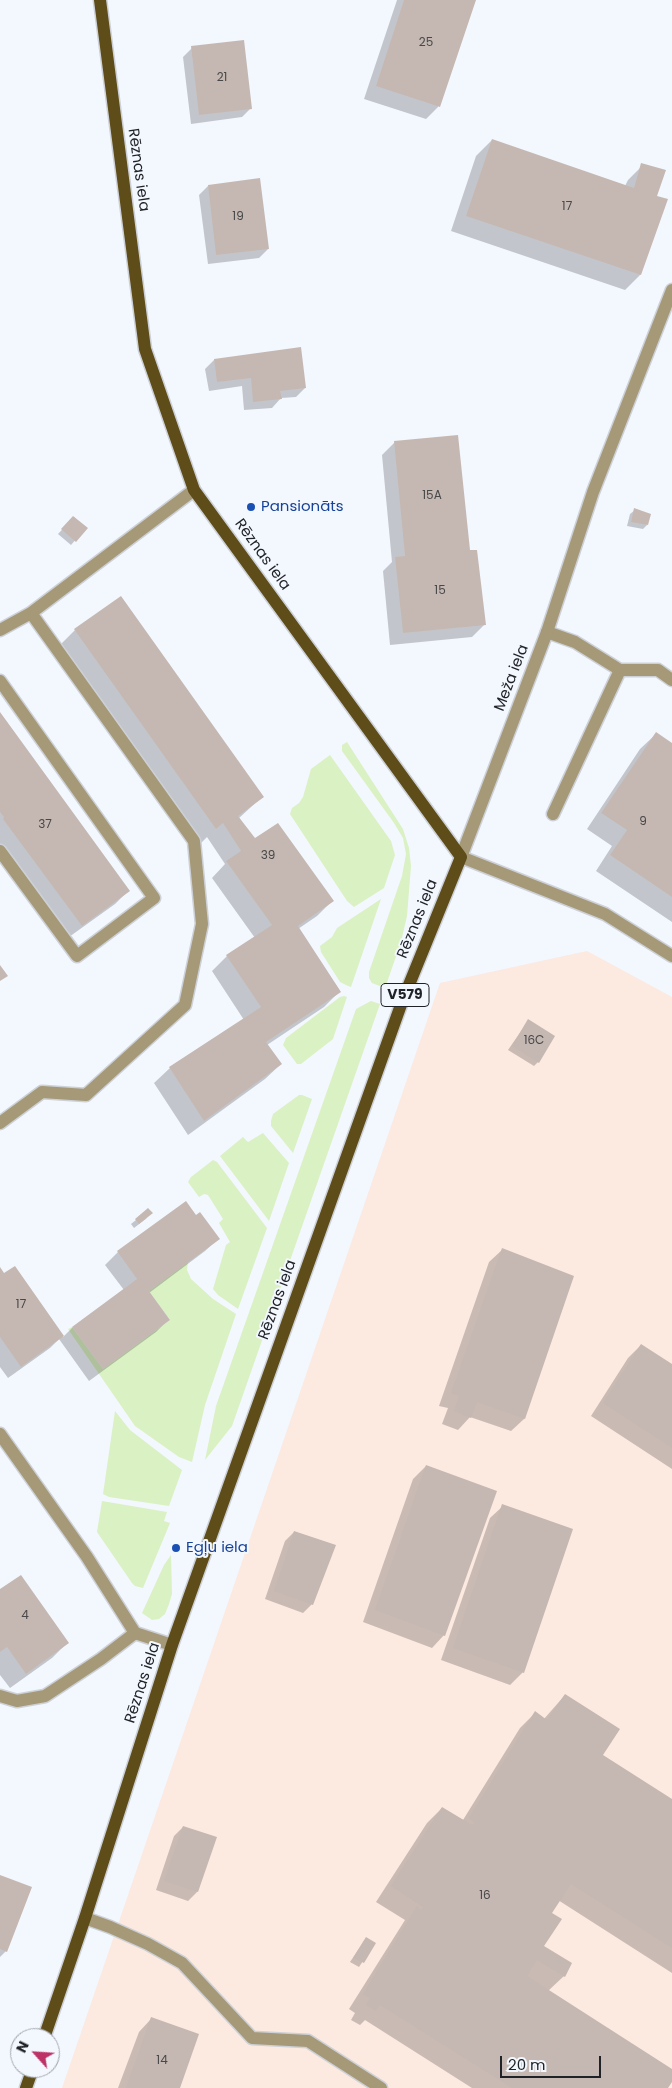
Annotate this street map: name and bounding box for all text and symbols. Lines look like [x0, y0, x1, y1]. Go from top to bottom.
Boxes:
house number: 25 [419, 36, 433, 50]
house number: 21 [217, 71, 227, 85]
street label: Rēznas iela [123, 127, 153, 213]
house number: 17 [562, 200, 572, 214]
house number: 19 [232, 210, 244, 224]
house number: 15A [422, 489, 442, 503]
place label: Pansionāts [261, 498, 344, 516]
marker: Pansionāts [245, 501, 257, 513]
street label: Rēznas iela [230, 516, 294, 594]
house number: 15 [434, 584, 446, 598]
street label: Meža iela [491, 642, 533, 714]
house number: 9 [639, 815, 647, 829]
house number: 37 [38, 818, 52, 832]
house number: 39 [261, 849, 275, 863]
street label: Rēznas iela [394, 877, 442, 961]
road number: V579 [381, 984, 429, 1006]
house number: 16C [524, 1034, 544, 1048]
street label: Rēznas iela [255, 1258, 301, 1342]
house number: 17 [16, 1298, 26, 1312]
place label: Egļu iela [186, 1539, 248, 1557]
marker: Egļu iela [170, 1542, 182, 1554]
house number: 4 [21, 1609, 29, 1623]
street label: Rēznas iela [122, 1640, 164, 1726]
house number: 16 [479, 1889, 491, 1903]
north arrow [10, 2028, 60, 2078]
text: N [11, 2038, 34, 2056]
scale bar [502, 2046, 603, 2078]
house number: 14 [156, 2054, 168, 2068]
text: 20 m [508, 2054, 546, 2075]

